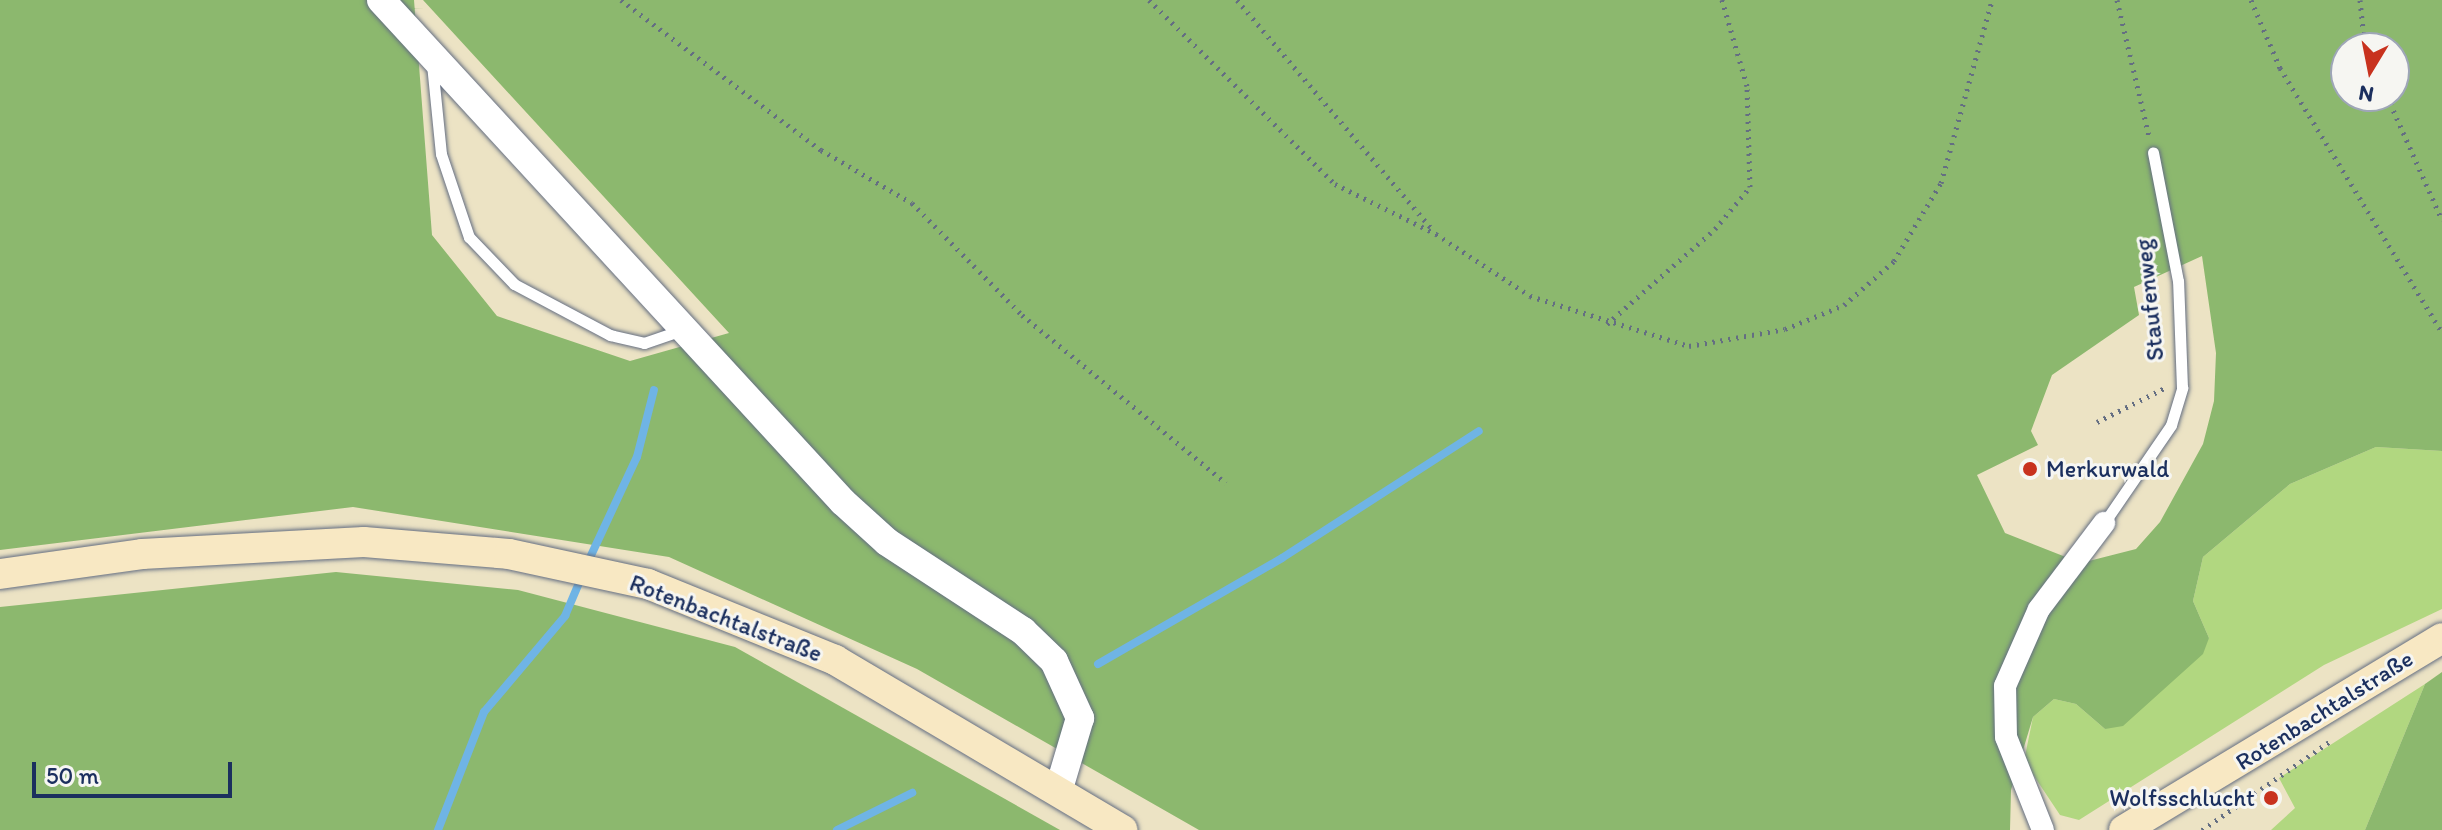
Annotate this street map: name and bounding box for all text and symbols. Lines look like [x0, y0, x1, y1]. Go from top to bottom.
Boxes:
north arrow [2330, 32, 2410, 112]
text: N [2356, 80, 2376, 109]
street label: Staufenweg [2128, 238, 2170, 362]
place label: Merkurwald [2046, 455, 2169, 483]
marker: Merkurwald [2021, 460, 2039, 478]
street label: Rotenbachtalstraße [626, 568, 826, 668]
street label: Rotenbachtalstraße [2230, 644, 2418, 776]
scale bar [36, 746, 236, 796]
text: 50 m [46, 761, 99, 790]
place label: Wolfsschlucht [2109, 784, 2255, 812]
marker: Wolfsschlucht [2262, 789, 2280, 807]

